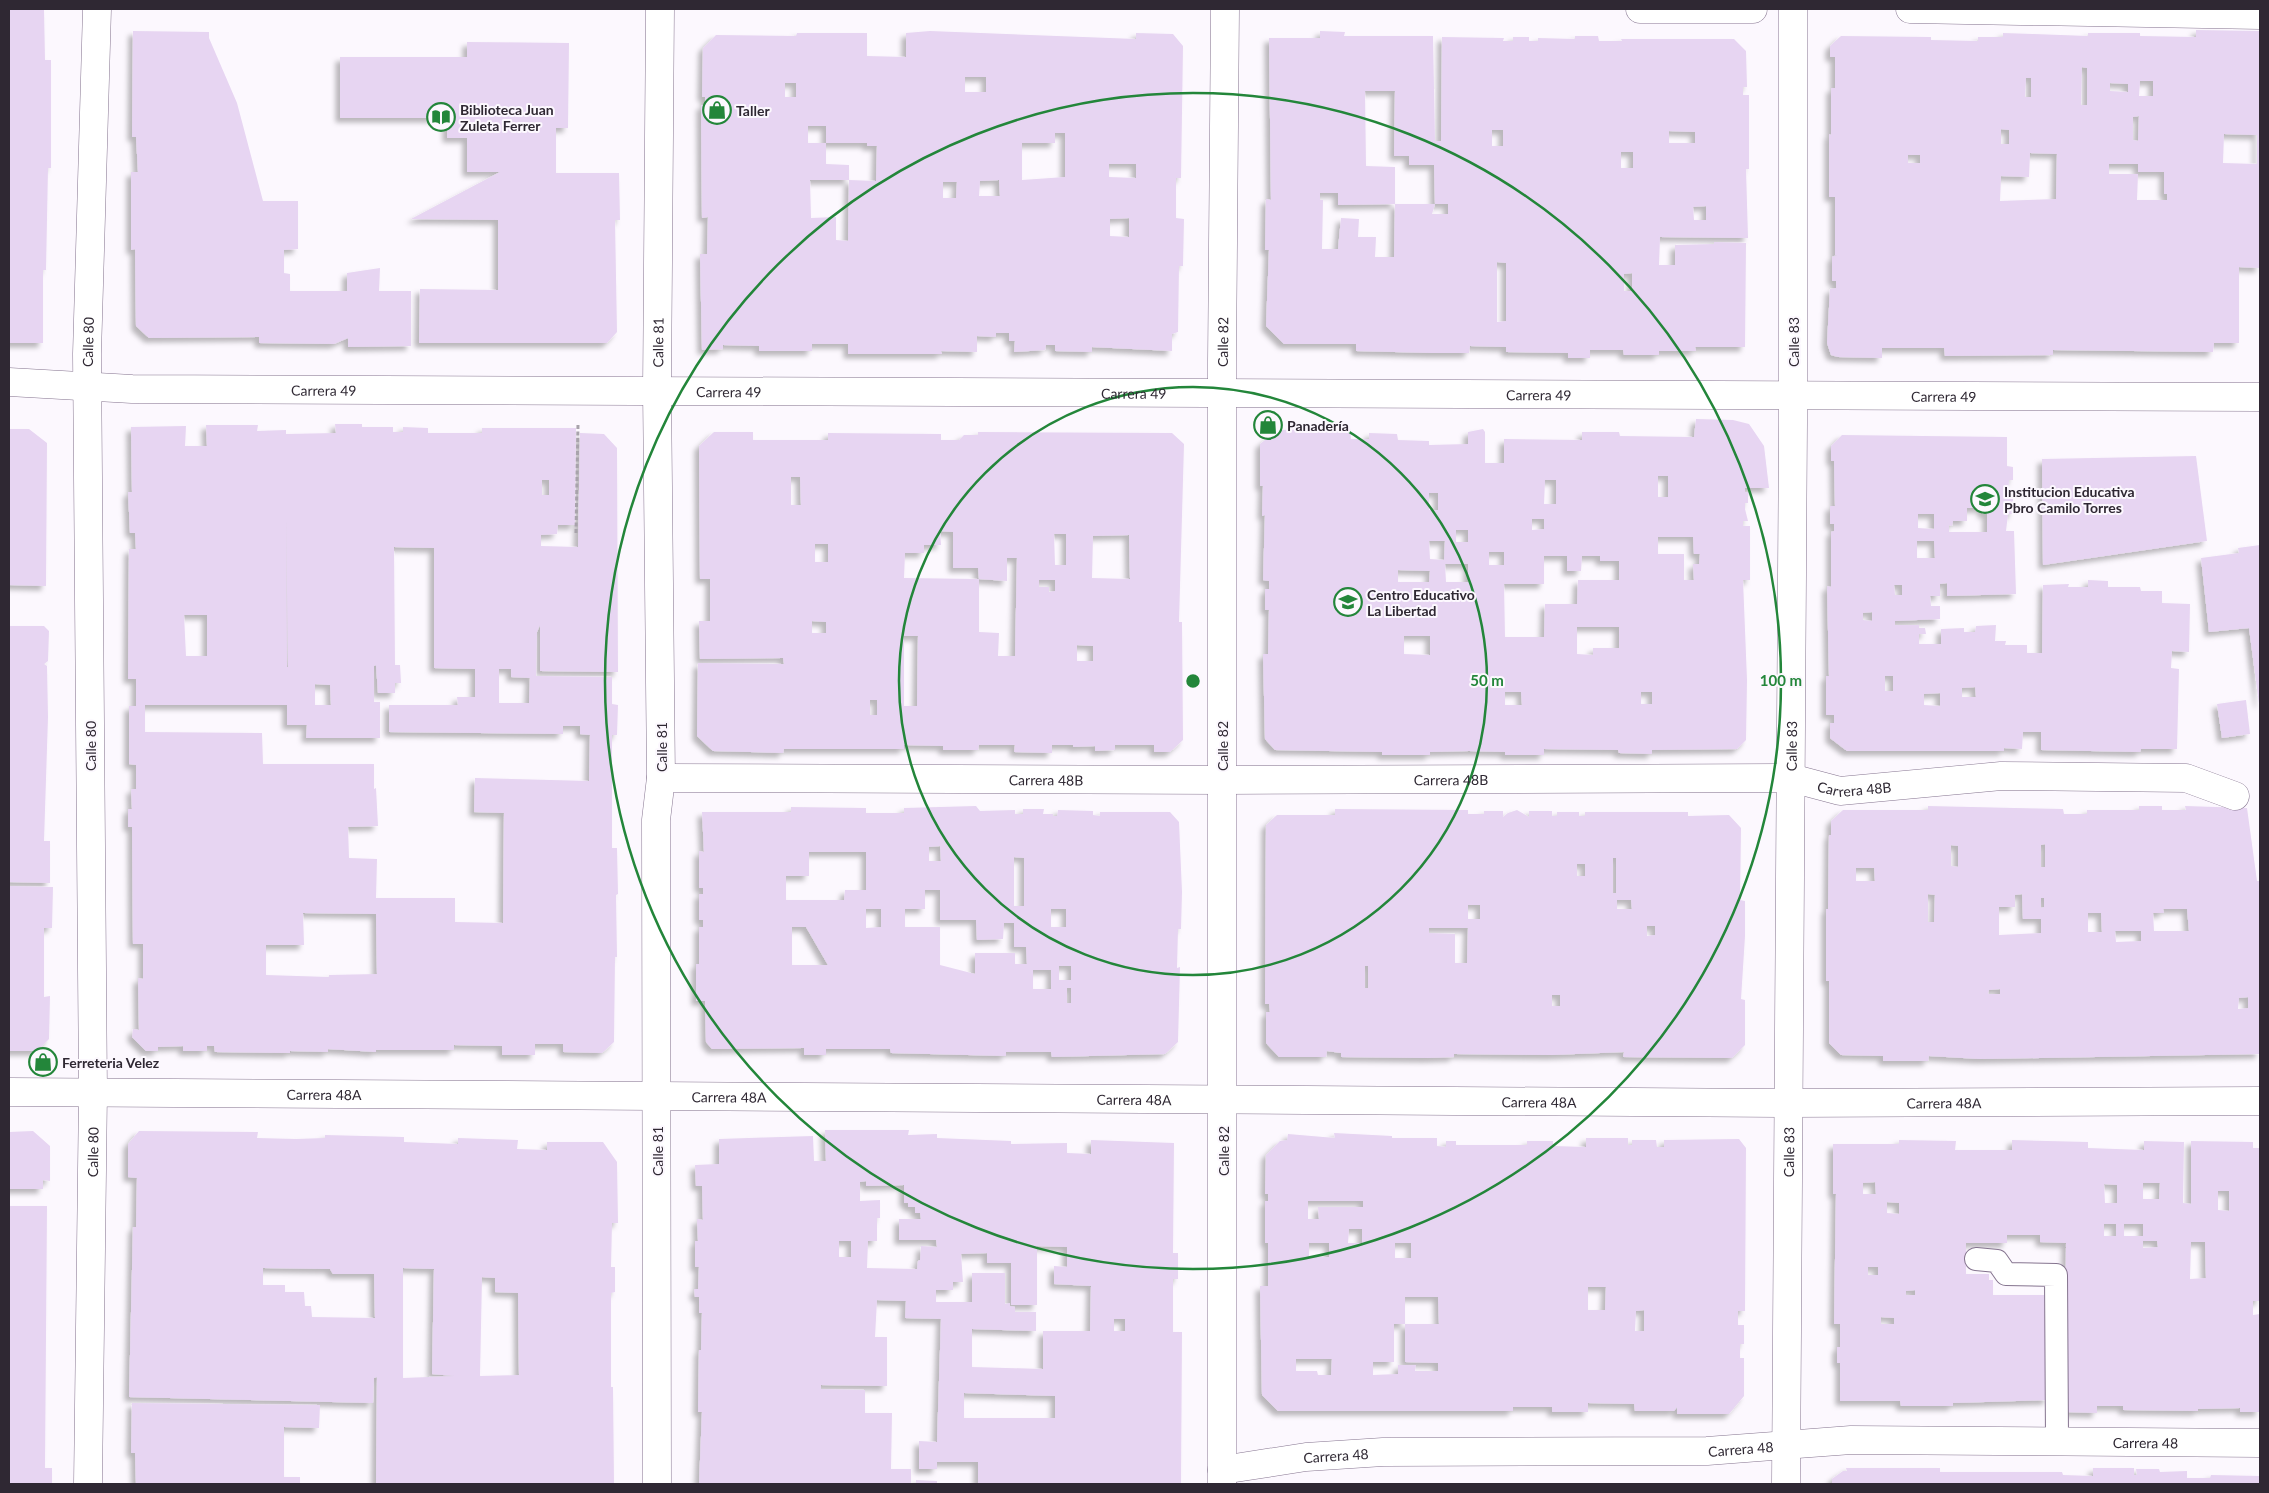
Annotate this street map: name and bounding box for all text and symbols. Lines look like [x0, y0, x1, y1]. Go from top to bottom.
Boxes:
shop icon: Taller [702, 95, 732, 125]
place label: Biblioteca Juan Zuleta Ferrer [460, 101, 554, 134]
library icon: Biblioteca Juan Zuleta Ferrer [426, 102, 456, 132]
place label: Taller [736, 102, 770, 119]
street label: Calle 80 [78, 317, 97, 367]
street label: Calle 81 [649, 317, 666, 367]
street label: Calle 82 [1214, 317, 1231, 367]
street label: Calle 83 [1785, 317, 1802, 367]
street label: Carrera 49 [291, 381, 357, 398]
street label: Carrera 49 [696, 383, 762, 400]
street label: Carrera 49 [1101, 384, 1167, 401]
street label: Carrera 49 [1506, 386, 1572, 403]
street label: Carrera 49 [1911, 387, 1977, 404]
shop icon: Panadería [1253, 410, 1283, 440]
place label: Panadería [1287, 417, 1349, 434]
place label: Institucion Educativa Pbro Camilo Torres [2004, 483, 2135, 516]
school or university icon: Institucion Educativa Pbro Camilo Torres [1970, 484, 2000, 514]
place label: Centro Educativo La Libertad [1367, 586, 1475, 619]
school or university icon: Centro Educativo La Libertad [1333, 587, 1363, 617]
text: 50 m [1470, 671, 1504, 689]
text: 100 m [1760, 671, 1802, 689]
centre of rings [1184, 672, 1202, 690]
street label: Calle 80 [82, 721, 99, 771]
street label: Calle 82 [1214, 721, 1231, 771]
street label: Calle 83 [1782, 721, 1800, 771]
street label: Calle 81 [653, 722, 670, 772]
street label: Carrera 48B [1009, 771, 1083, 788]
street label: Carrera 48B [1414, 771, 1488, 788]
street label: Carrera 48B [1816, 777, 1892, 800]
shop icon: Ferreteria Velez [28, 1047, 58, 1077]
place label: Ferreteria Velez [62, 1054, 160, 1071]
street label: Carrera 48A [286, 1085, 362, 1103]
street label: Carrera 48A [691, 1088, 767, 1105]
street label: Carrera 48A [1096, 1090, 1172, 1108]
street label: Carrera 48A [1501, 1093, 1577, 1110]
street label: Carrera 48A [1906, 1094, 1982, 1111]
street label: Calle 81 [649, 1126, 666, 1176]
street label: Calle 82 [1215, 1126, 1232, 1176]
street label: Calle 80 [83, 1127, 101, 1177]
street label: Calle 83 [1780, 1127, 1797, 1177]
street label: Carrera 48 [2113, 1433, 2178, 1451]
street label: Carrera 48 [1707, 1437, 1774, 1459]
street label: Carrera 48 [1303, 1444, 1369, 1466]

